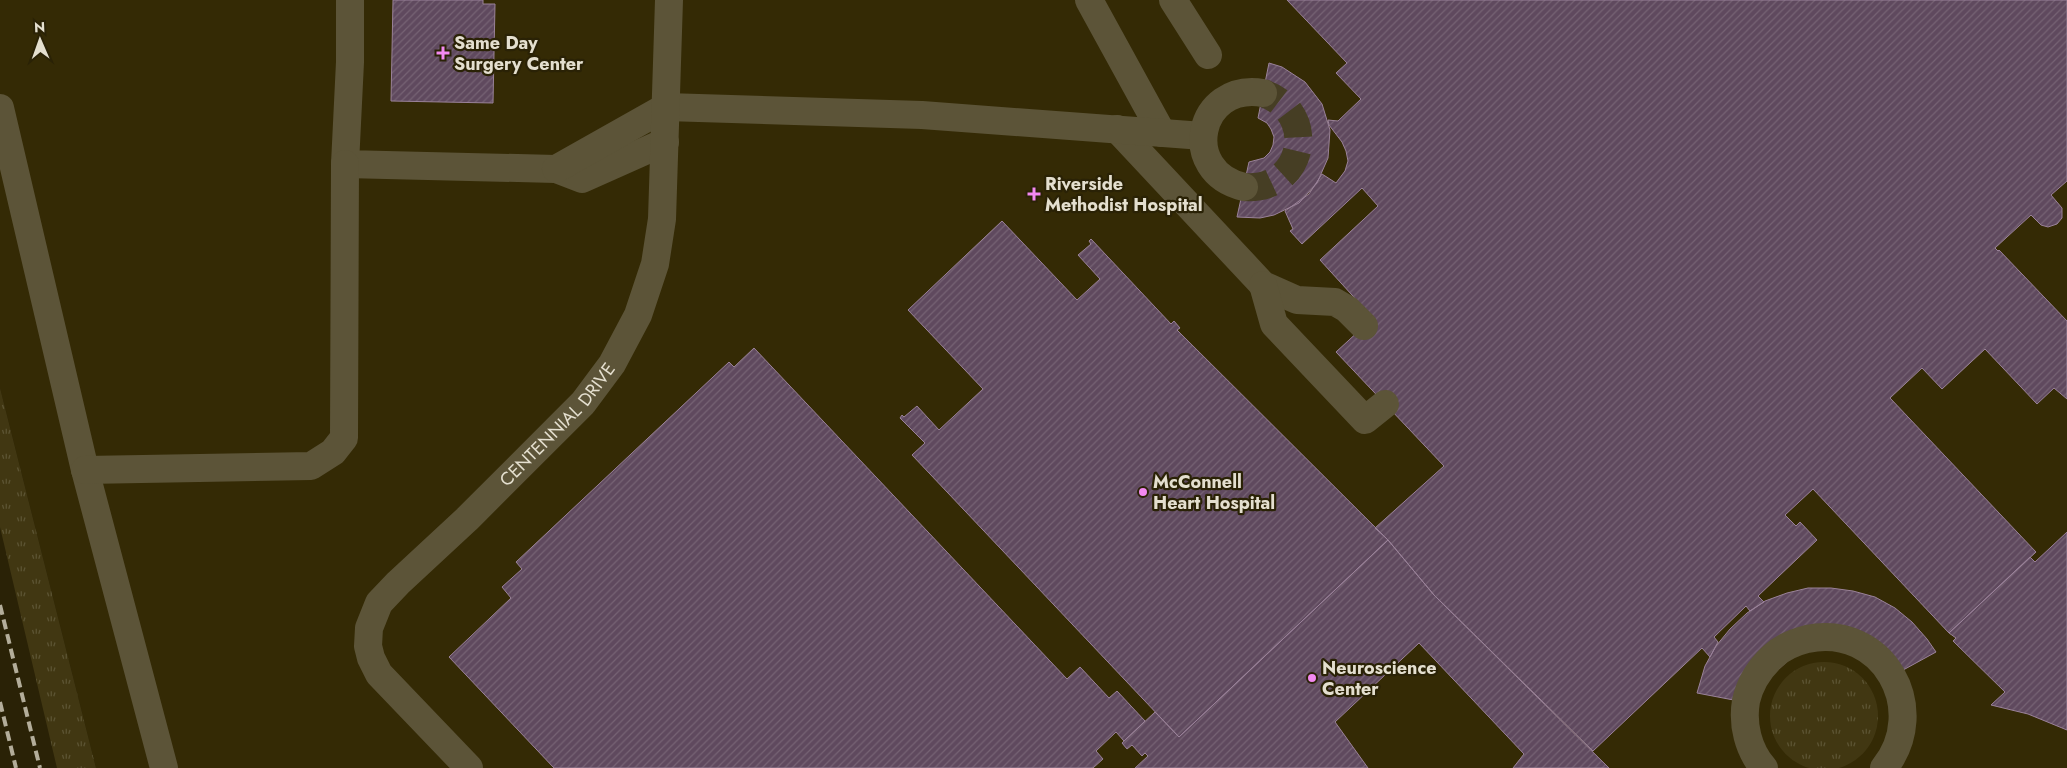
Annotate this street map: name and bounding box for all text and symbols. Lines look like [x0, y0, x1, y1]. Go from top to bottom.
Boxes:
north arrow [15, 15, 65, 65]
text: N [34, 17, 45, 37]
place label: Same Day Surgery Center [454, 30, 584, 77]
marker: Same Day Surgery Center [436, 46, 450, 60]
place label: Riverside Methodist Hospital [1045, 171, 1203, 218]
marker: Riverside Methodist Hospital [1027, 187, 1041, 201]
street label: CENTENNIAL DRIVE [494, 357, 622, 492]
place label: McConnell Heart Hospital [1153, 469, 1275, 516]
marker: McConnell Heart Hospital [1137, 486, 1149, 498]
place label: Neuroscience Center [1322, 655, 1437, 702]
marker: Neuroscience Center [1306, 672, 1318, 684]

